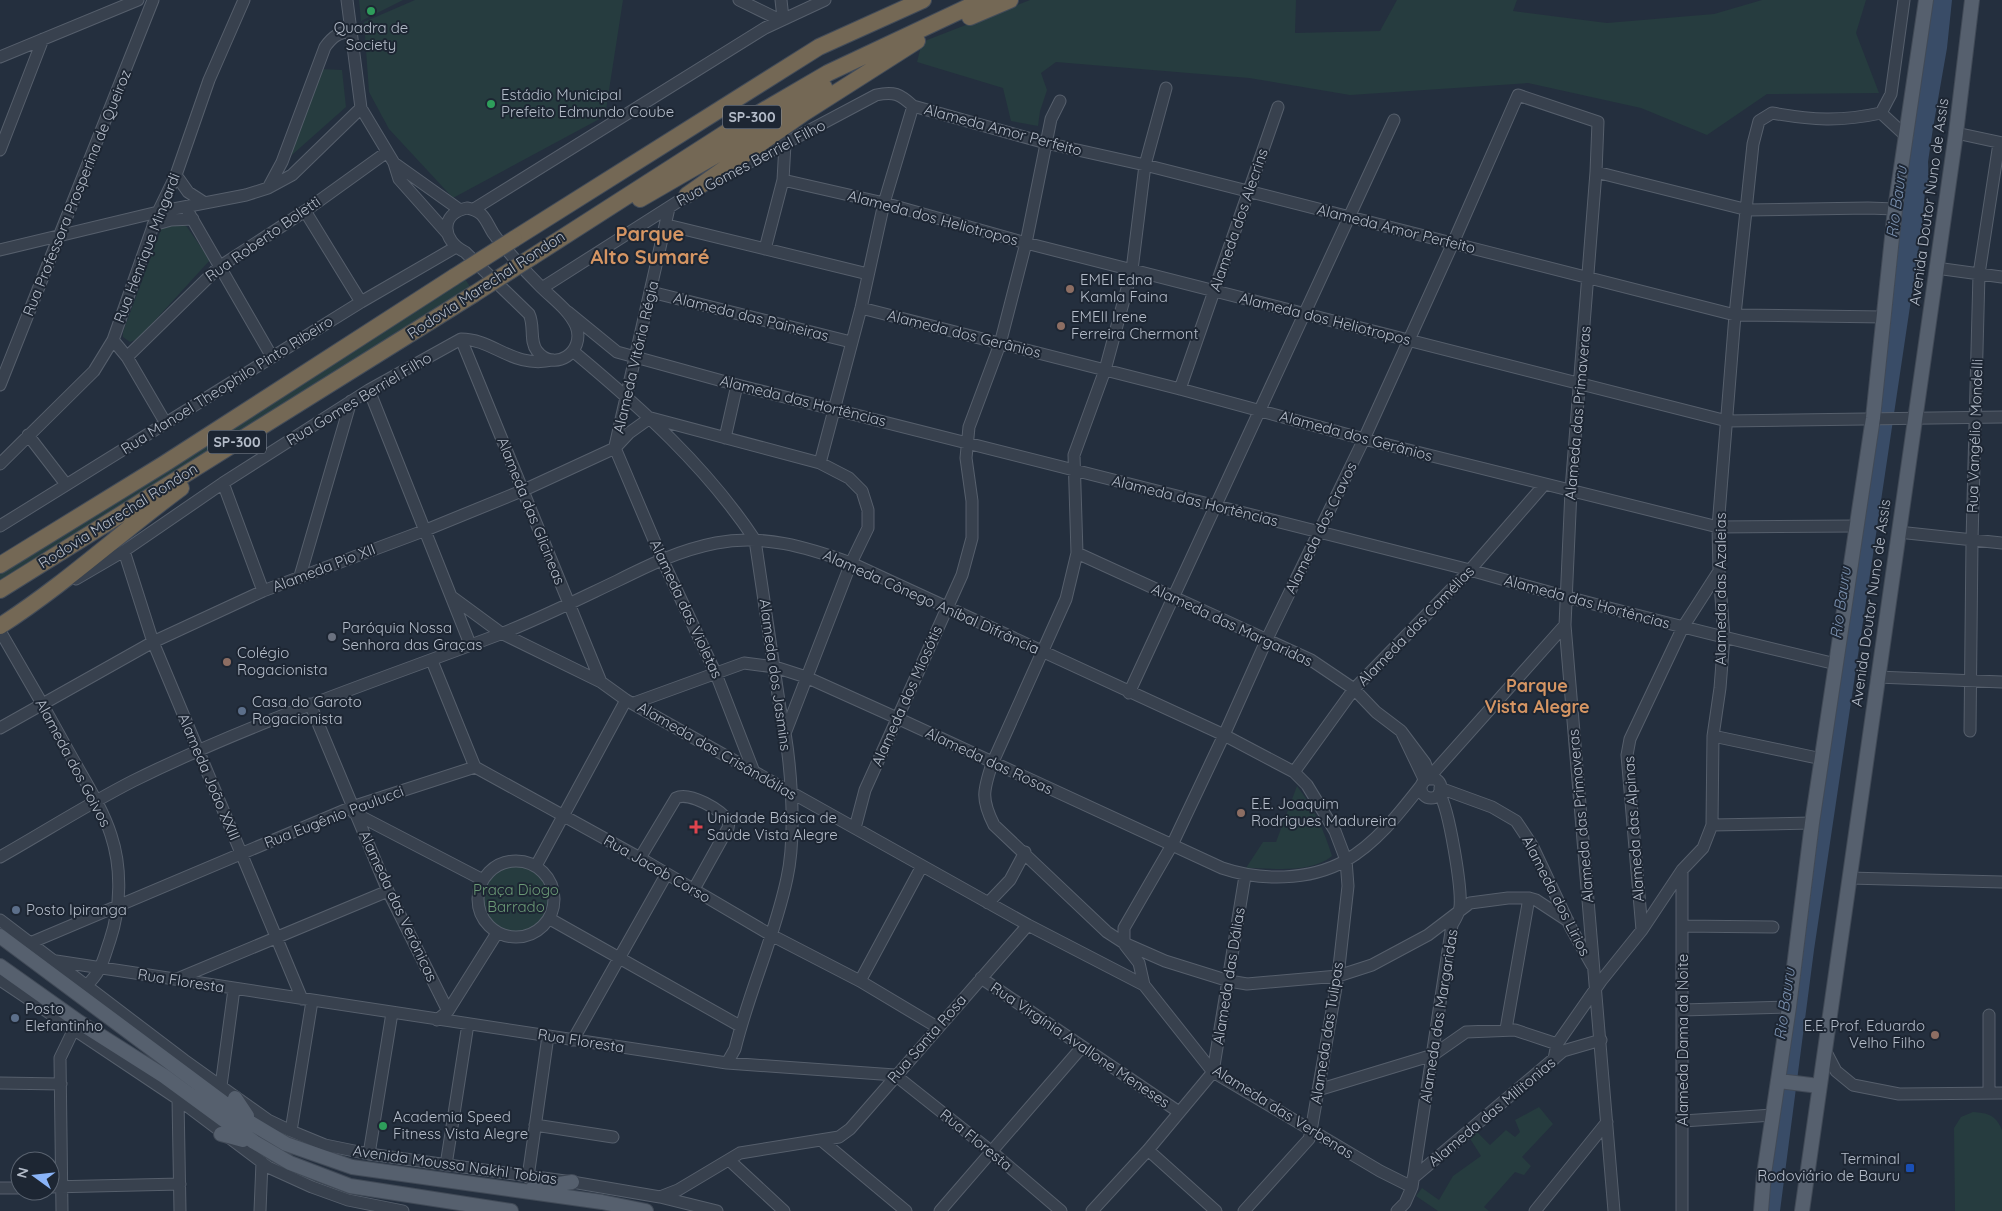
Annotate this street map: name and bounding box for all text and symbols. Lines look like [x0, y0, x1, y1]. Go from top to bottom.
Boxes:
marker: Quadra de Society [365, 5, 377, 17]
place label: Quadra de Society [334, 18, 408, 54]
street label: Rua Professora Prosperina de Queiroz [18, 67, 135, 319]
place label: Estádio Municipal Prefeito Edmundo Coube [501, 85, 674, 121]
street label: Avenida Doutor Nuno de Assis [1905, 97, 1952, 307]
marker: Estádio Municipal Prefeito Edmundo Coube [485, 98, 497, 110]
street label: Alameda Amor Perfeito [922, 99, 1084, 160]
road number: SP-300 [723, 105, 781, 128]
street label: Rua Gomes Berriel Filho [673, 115, 829, 210]
street label: Alameda dos Alecrins [1205, 146, 1272, 294]
water label: Rio Bauru [1881, 164, 1911, 239]
street label: Rua Henrique Mingardi [109, 170, 184, 326]
street label: Alameda dos Heliotropos [846, 186, 1020, 249]
street label: Rua Roberto Boletti [202, 192, 324, 285]
street label: Alameda Amor Perfeito [1315, 200, 1477, 257]
district label: Parque Alto Sumaré [591, 221, 710, 269]
street label: Rodovia Marechal Rondon [403, 226, 568, 343]
place label: EMEI Edna Kamla Faina [1080, 270, 1168, 306]
street label: Alameda Vitória Régia [609, 279, 662, 435]
marker: EMEI Edna Kamla Faina [1064, 283, 1076, 295]
street label: Alameda das Paineiras [672, 288, 831, 345]
street label: Alameda dos Heliotropos [1238, 288, 1413, 349]
street label: Alameda dos Gerânios [885, 305, 1043, 362]
place label: EMEII Irene Ferreira Chermont [1071, 307, 1199, 343]
street label: Rua Manoel Theophilo Pinto Ribeiro [117, 311, 336, 458]
marker: EMEII Irene Ferreira Chermont [1055, 320, 1067, 332]
street label: Alameda das Primaveras [1560, 325, 1595, 501]
street label: Rua Gomes Berriel Filho [283, 348, 435, 449]
street label: Rua Vangélio Mondelli [1962, 359, 1987, 513]
street label: Alameda das Hortências [718, 371, 888, 430]
street label: Alameda dos Gerânios [1278, 406, 1435, 465]
road number: SP-300 [208, 431, 266, 454]
street label: Alameda das Glicineas [493, 434, 570, 587]
street label: Rodovia Marechal Rondon [35, 459, 201, 572]
street label: Alameda dos Cravos [1280, 459, 1361, 597]
street label: Alameda das Hortências [1110, 471, 1280, 530]
street label: Avenida Doutor Nuno de Assis [1847, 498, 1894, 708]
street label: Alameda das Azaleias [1711, 512, 1730, 666]
street label: Alameda das Violetas [646, 536, 727, 681]
street label: Alameda Pio XII [270, 539, 378, 596]
street label: Alameda Cônego Aníbal Difrância [820, 545, 1042, 658]
street label: Alameda das Camélias [1353, 562, 1478, 690]
water label: Rio Bauru [1825, 565, 1855, 640]
street label: Alameda das Hortências [1502, 570, 1672, 633]
street label: Alameda das Margaridas [1149, 579, 1316, 670]
street label: Alameda dos Jasmins [755, 598, 796, 752]
place label: Paróquia Nossa Senhora das Graças [342, 618, 482, 654]
street label: Alameda dos Miosótis [867, 622, 946, 769]
marker: Paróquia Nossa Senhora das Graças [326, 631, 338, 643]
place label: Colégio Rogacionista [237, 643, 328, 679]
marker: Colégio Rogacionista [221, 656, 233, 668]
district label: Parque Vista Alegre [1484, 674, 1590, 718]
place label: Casa do Garoto Rogacionista [252, 692, 362, 728]
street label: Alameda dos Goivos [32, 695, 115, 830]
street label: Alameda das Crisândálias [634, 697, 800, 804]
marker: Casa do Garoto Rogacionista [236, 705, 248, 717]
street label: Alameda João XXIII [174, 710, 245, 843]
street label: Alameda das Rosas [923, 723, 1056, 798]
street label: Alameda das Primaveras [1563, 728, 1598, 904]
street label: Alameda das Alpinas [1619, 755, 1648, 903]
street label: Rua Eugênio Paulucci [261, 781, 406, 852]
place label: E.E. Joaquim Rodrigues Madureira [1251, 794, 1397, 830]
marker: E.E. Joaquim Rodrigues Madureira [1235, 807, 1247, 819]
place label: Unidade Básica de Saúde Vista Alegre [707, 808, 838, 844]
marker: Unidade Básica de Saúde Vista Alegre [689, 820, 703, 834]
street label: Alameda das Verônicas [355, 827, 442, 984]
street label: Rua Jacob Corso [601, 830, 714, 907]
street label: Alameda dos Lirios [1518, 833, 1595, 959]
park label: Praça Diogo Barrado [473, 880, 559, 916]
place label: Posto Ipiranga [26, 900, 127, 919]
marker: Posto Ipiranga [10, 904, 22, 916]
street label: Alameda das Dálias [1208, 906, 1249, 1046]
street label: Alameda das Margaridas [1415, 928, 1462, 1104]
street label: Alameda Dama da Noite [1673, 954, 1692, 1126]
street label: Alameda das Tulipas [1306, 960, 1347, 1105]
street label: Rua Floresta [136, 964, 226, 997]
water label: Rio Bauru [1769, 966, 1799, 1041]
street label: Rua Virgínia Avallone Meneses [987, 977, 1173, 1112]
street label: Rua Santa Rosa [883, 990, 970, 1087]
place label: Posto Elefantinho [25, 999, 103, 1035]
marker: Posto Elefantinho [9, 1012, 21, 1024]
place label: E.E. Prof. Eduardo Velho Filho [1804, 1016, 1925, 1052]
street label: Rua Floresta [536, 1024, 626, 1057]
marker: E.E. Prof. Eduardo Velho Filho [1929, 1029, 1941, 1041]
street label: Alameda das Militonias [1424, 1053, 1559, 1170]
street label: Alameda das Verbenas [1209, 1061, 1357, 1163]
street label: Rua Floresta [936, 1105, 1016, 1175]
place label: Academia Speed Fitness Vista Alegre [393, 1107, 528, 1143]
marker: Academia Speed Fitness Vista Alegre [377, 1120, 389, 1132]
street label: Avenida Moussa Nakhl Tobias [352, 1141, 558, 1188]
place label: Terminal Rodoviário de Bauru [1757, 1149, 1900, 1185]
north arrow [10, 1151, 60, 1201]
marker: Terminal Rodoviário de Bauru [1904, 1162, 1916, 1174]
text: N [12, 1165, 32, 1180]

